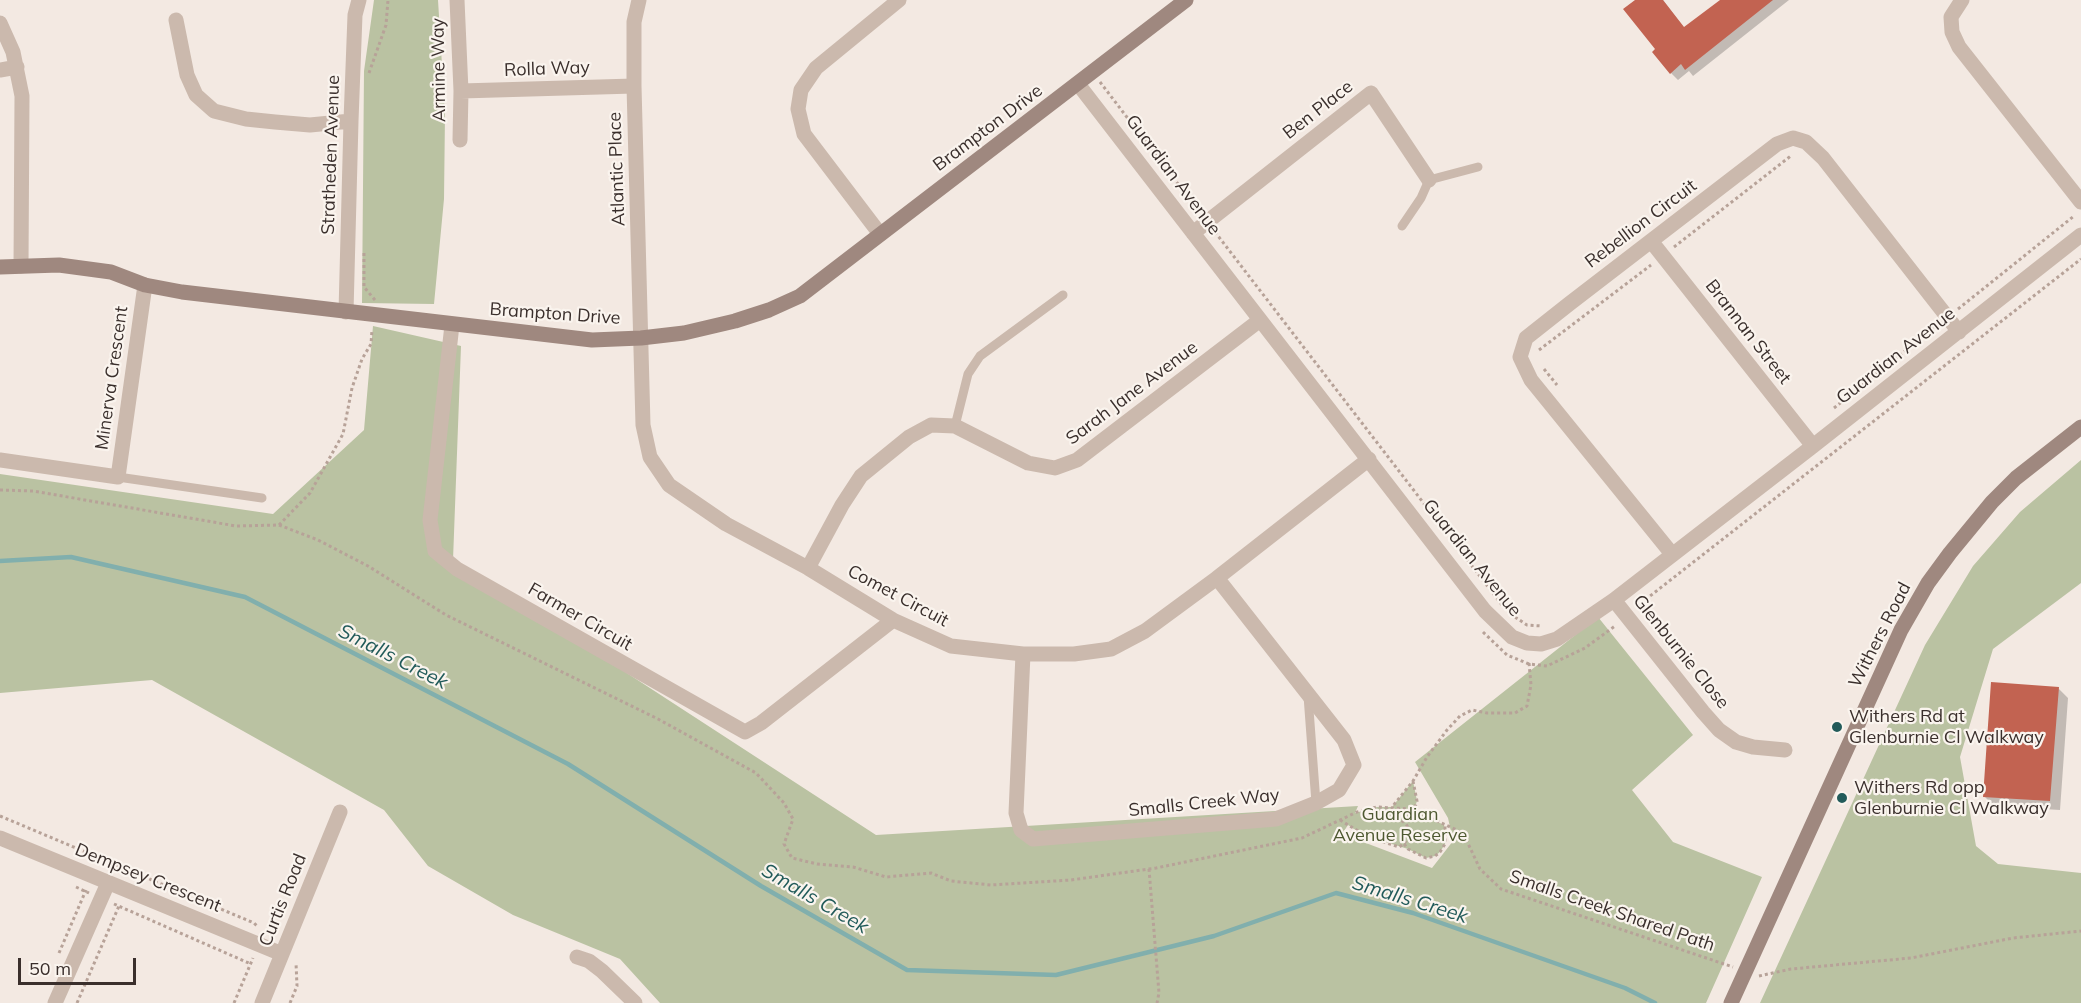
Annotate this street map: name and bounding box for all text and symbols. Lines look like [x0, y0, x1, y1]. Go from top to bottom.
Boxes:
street label: Armine Way [427, 18, 451, 122]
street label: Rolla Way [504, 57, 590, 81]
street label: Stratheden Avenue [317, 75, 345, 235]
street label: Ben Place [1279, 76, 1357, 144]
street label: Brampton Drive [929, 80, 1047, 176]
street label: Atlantic Place [604, 111, 630, 227]
street label: Guardian Avenue [1121, 111, 1225, 239]
street label: Rebellion Circuit [1581, 175, 1701, 273]
street label: Brannan Street [1701, 276, 1795, 388]
street label: Brampton Drive [489, 299, 621, 329]
street label: Guardian Avenue [1832, 303, 1960, 409]
street label: Minerva Crescent [91, 305, 133, 451]
street label: Sarah Jane Avenue [1062, 337, 1202, 449]
street label: Guardian Avenue [1418, 495, 1526, 621]
street label: Comet Circuit [844, 560, 952, 632]
street label: Farmer Circuit [524, 578, 636, 656]
street label: Withers Road [1844, 579, 1916, 691]
street label: Glenburnie Close [1628, 591, 1734, 713]
water label: Smalls Creek [334, 619, 452, 695]
place label: Withers Rd at Glenburnie Cl Walkway [1849, 706, 2044, 748]
marker: Withers Rd at Glenburnie Cl Walkway [1830, 720, 1844, 734]
place label: Withers Rd opp Glenburnie Cl Walkway [1854, 777, 2049, 820]
street label: Smalls Creek Way [1128, 784, 1280, 822]
marker: Withers Rd opp Glenburnie Cl Walkway [1835, 791, 1849, 805]
park label: Guardian Avenue Reserve [1333, 804, 1467, 846]
street label: Dempsey Crescent [72, 839, 224, 917]
street label: Curtis Road [255, 851, 311, 949]
water label: Smalls Creek [757, 859, 873, 939]
street label: Smalls Creek Shared Path [1507, 866, 1717, 956]
water label: Smalls Creek [1349, 871, 1471, 929]
scale bar [21, 946, 140, 984]
text: 50 m [29, 957, 71, 980]

